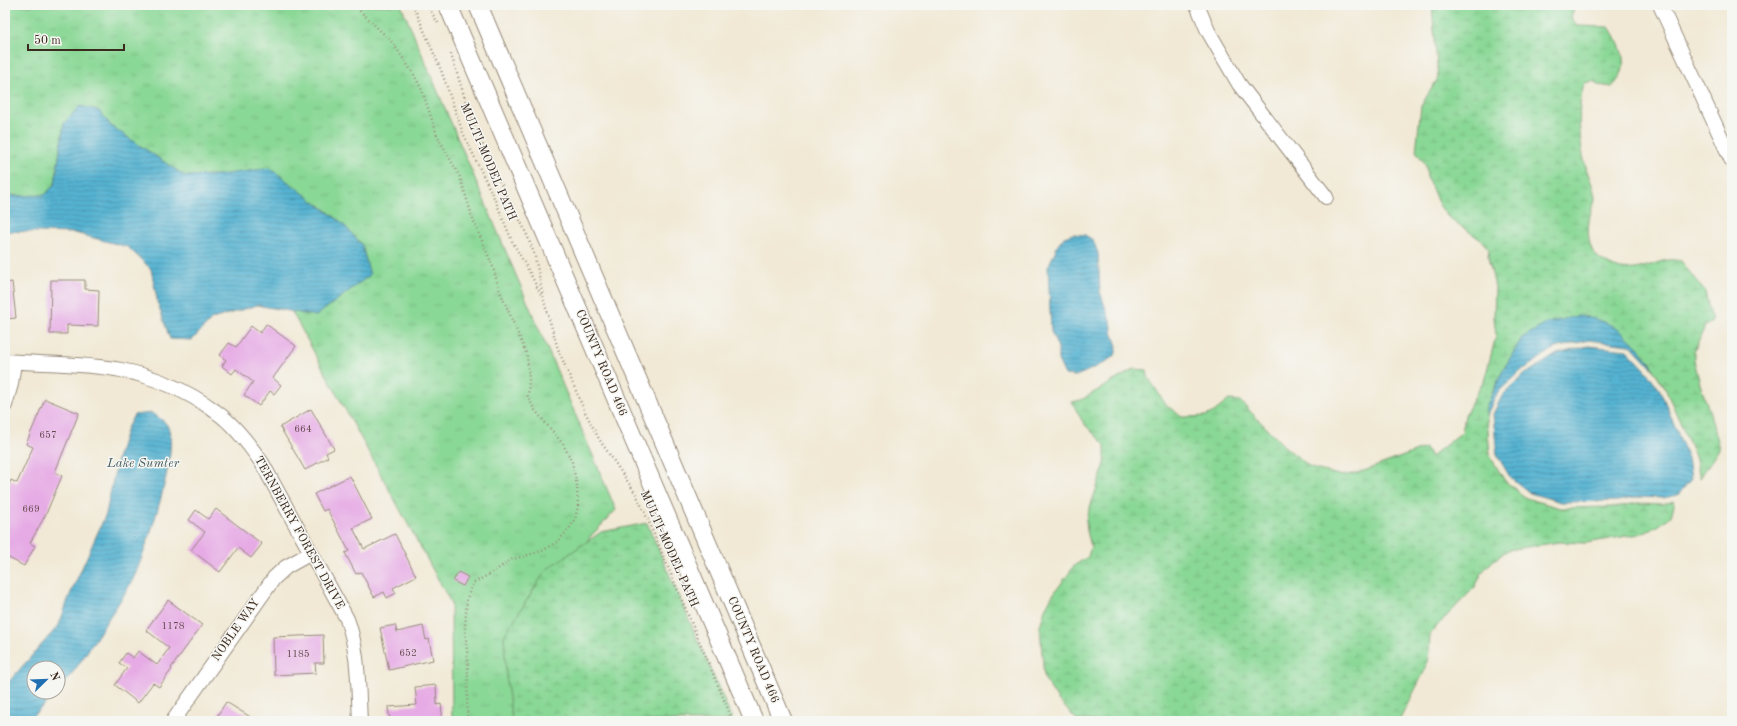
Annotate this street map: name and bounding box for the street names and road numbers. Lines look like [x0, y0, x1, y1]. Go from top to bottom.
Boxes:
street label: MULTI-MODEL PATH [458, 102, 518, 222]
street label: COUNTY ROAD 466 [573, 308, 629, 418]
street label: TERNBERRY FOREST DRIVE [252, 454, 346, 612]
street label: MULTI-MODEL PATH [638, 489, 700, 609]
street label: COUNTY ROAD 466 [725, 595, 781, 705]
street label: NOBLE WAY [210, 596, 262, 663]

